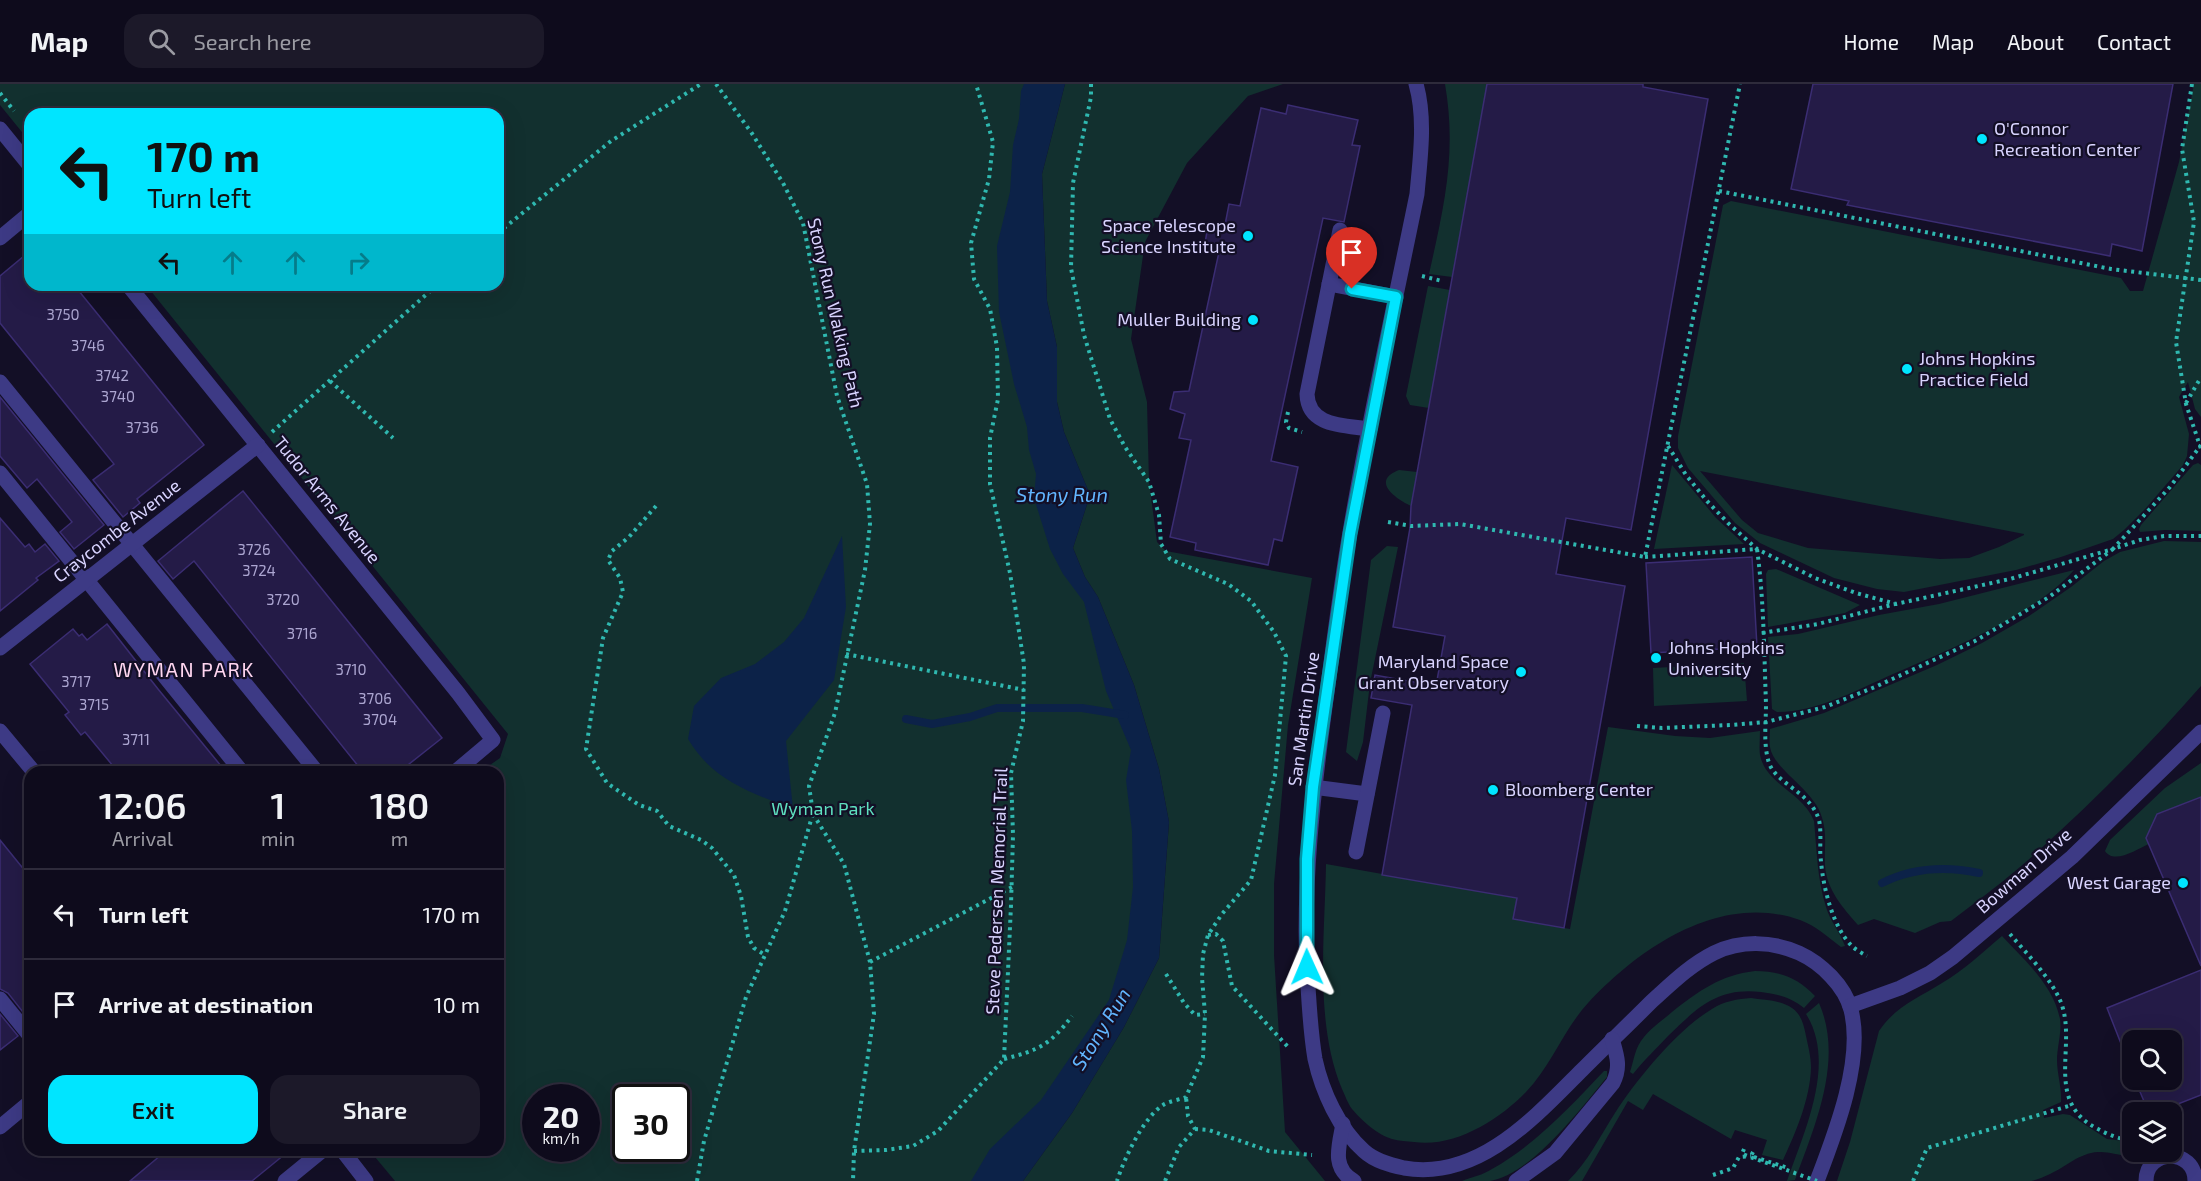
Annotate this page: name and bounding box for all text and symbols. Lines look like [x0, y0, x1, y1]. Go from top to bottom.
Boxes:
search box [124, 14, 544, 68]
text: Map [30, 24, 88, 58]
icon: search [145, 25, 178, 58]
text: Search here [193, 28, 312, 54]
text: Home [1843, 29, 1899, 54]
text: Map [1932, 29, 1974, 54]
text: About [2007, 29, 2064, 54]
text: Contact [2097, 29, 2171, 54]
place label: O'Connor Recreation Center [1994, 117, 2140, 160]
text: 170 m [147, 130, 260, 180]
icon: left [48, 132, 126, 210]
marker: O'Connor Recreation Center [1975, 132, 1989, 146]
text: Turn left [147, 181, 251, 213]
place label: Space Telescope Science Institute [1101, 214, 1236, 257]
street label: Stony Run Walking Path [803, 216, 869, 410]
pin [1326, 227, 1377, 289]
marker: Space Telescope Science Institute [1241, 229, 1255, 243]
icon: arrive [1335, 236, 1368, 269]
icon: left [153, 246, 186, 279]
icon: ahead [216, 246, 249, 279]
icon: ahead [279, 246, 312, 279]
icon: right [342, 246, 375, 279]
house number: 3750 [46, 305, 80, 323]
place label: Muller Building [1117, 308, 1241, 330]
marker: Muller Building [1246, 313, 1260, 327]
house number: 3746 [71, 336, 105, 354]
place label: Johns Hopkins Practice Field [1919, 347, 2035, 390]
marker: Johns Hopkins Practice Field [1900, 362, 1914, 376]
house number: 3742 [95, 366, 129, 384]
house number: 3740 [101, 387, 135, 405]
house number: 3736 [126, 418, 158, 436]
street label: Tudor Arms Avenue [270, 431, 386, 567]
street label: Craycombe Avenue [48, 474, 184, 587]
water label: Stony Run [1016, 482, 1108, 507]
house number: 3726 [237, 540, 271, 558]
house number: 3724 [242, 561, 276, 579]
house number: 3720 [266, 590, 300, 608]
house number: 3716 [287, 624, 317, 642]
place label: Johns Hopkins University [1668, 636, 1784, 679]
street label: San Martin Drive [1283, 650, 1323, 788]
place label: Maryland Space Grant Observatory [1358, 650, 1509, 693]
marker: Johns Hopkins University [1649, 651, 1663, 665]
district label: WYMAN PARK [113, 657, 255, 681]
house number: 3710 [335, 660, 367, 678]
marker: Maryland Space Grant Observatory [1514, 665, 1528, 679]
house number: 3717 [61, 672, 91, 690]
house number: 3706 [358, 689, 392, 707]
house number: 3715 [79, 695, 109, 713]
house number: 3704 [363, 710, 397, 728]
house number: 3711 [122, 730, 150, 748]
street label: Steve Pedersen Memorial Trail [981, 766, 1011, 1015]
place label: Bloomberg Center [1505, 778, 1653, 800]
text: 12:06 [99, 783, 186, 826]
text: 1 [271, 783, 286, 826]
text: 180 [370, 783, 429, 826]
marker: Bloomberg Center [1486, 783, 1500, 797]
park label: Wyman Park [771, 797, 875, 819]
street label: Bowman Drive [1971, 823, 2075, 918]
text: Arrival [112, 826, 173, 850]
text: min [261, 826, 295, 850]
text: m [391, 826, 408, 850]
place label: West Garage [2067, 871, 2171, 893]
marker: West Garage [2176, 876, 2190, 890]
icon: left [48, 898, 81, 931]
text: Turn left [99, 901, 188, 927]
text: 170 m [423, 901, 480, 927]
position arrow [1275, 935, 1339, 999]
water label: Stony Run [1066, 983, 1136, 1074]
icon: arrive [48, 988, 81, 1021]
text: Arrive at destination [99, 991, 313, 1017]
text: 10 m [434, 991, 480, 1017]
map controls [2122, 1030, 2182, 1162]
button: search [2122, 1030, 2182, 1090]
button: Exit [48, 1075, 258, 1144]
button: Share [270, 1075, 480, 1144]
speed limit sign: 30 [612, 1084, 690, 1162]
text: 20 [543, 1098, 579, 1134]
button: layers [2122, 1102, 2182, 1162]
text: km/h [542, 1129, 580, 1147]

